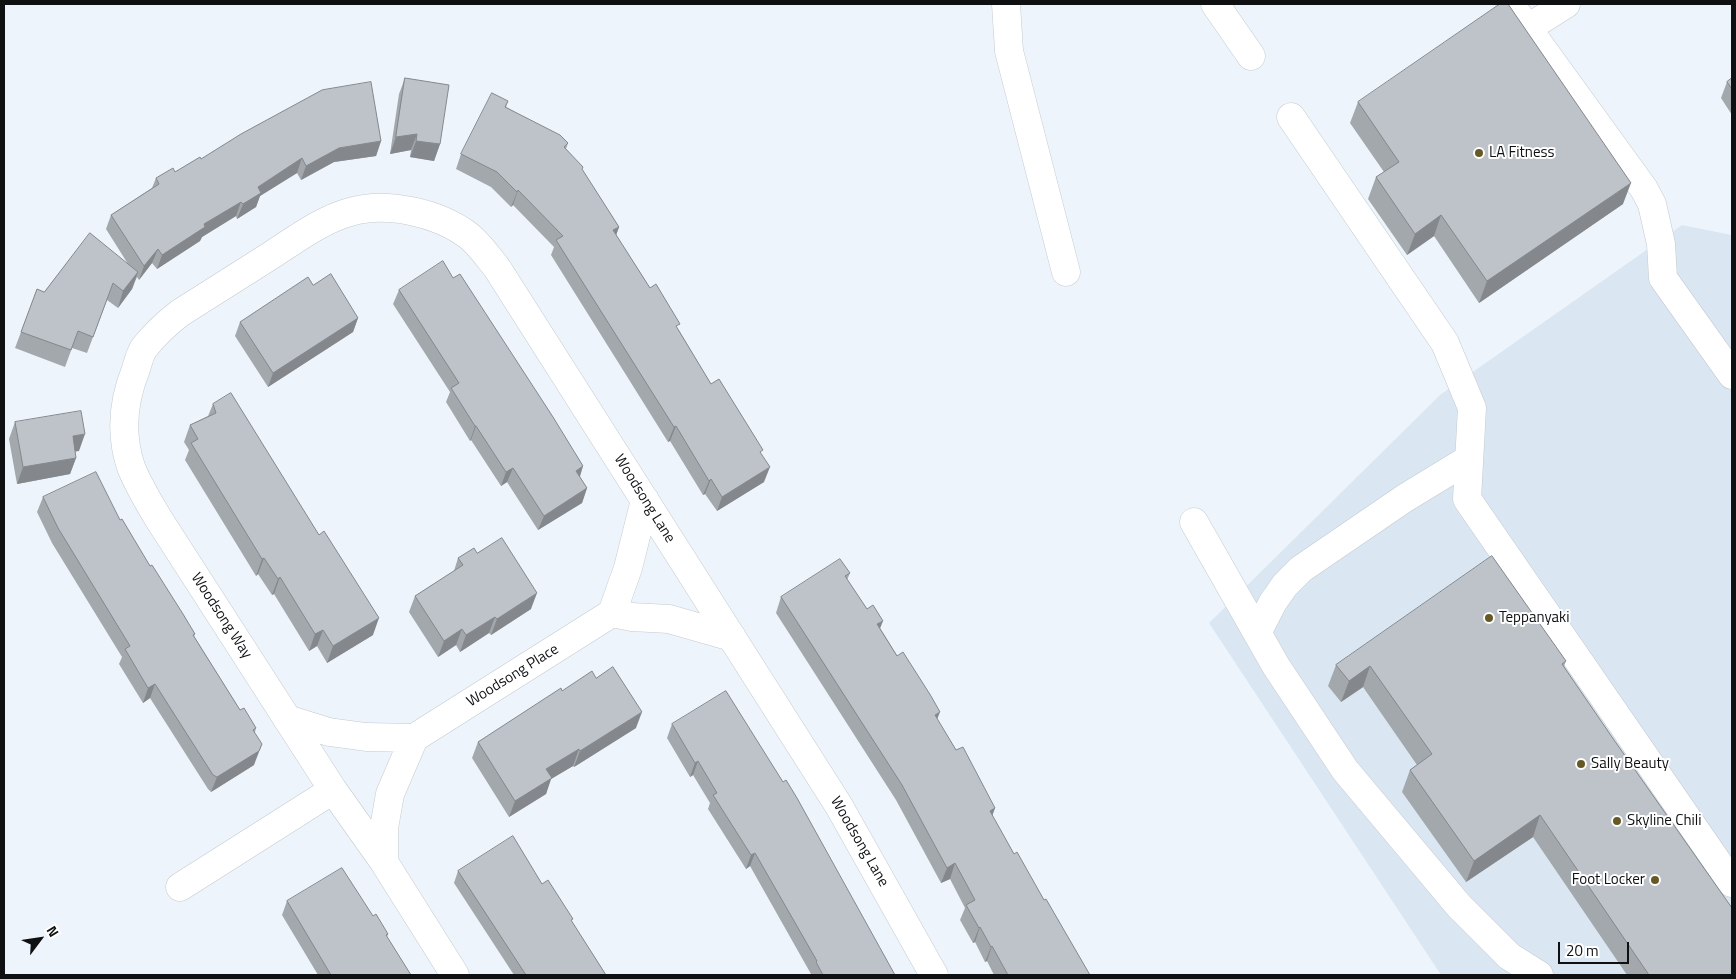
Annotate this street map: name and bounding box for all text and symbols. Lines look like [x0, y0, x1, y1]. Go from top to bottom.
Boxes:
place label: LA Fitness [1489, 144, 1554, 162]
marker: LA Fitness [1473, 147, 1485, 159]
street label: Woodsong Lane [610, 451, 678, 547]
street label: Woodsong Way [187, 570, 255, 662]
place label: Teppanyaki [1499, 609, 1569, 627]
marker: Teppanyaki [1483, 612, 1495, 624]
street label: Woodsong Place [464, 641, 562, 711]
place label: Sally Beauty [1591, 755, 1669, 773]
marker: Sally Beauty [1575, 758, 1587, 770]
street label: Woodsong Lane [826, 794, 892, 890]
place label: Skyline Chili [1627, 812, 1701, 830]
marker: Skyline Chili [1611, 815, 1623, 827]
place label: Foot Locker [1572, 871, 1645, 889]
marker: Foot Locker [1649, 874, 1661, 886]
north arrow [15, 914, 65, 964]
text: N [42, 921, 65, 941]
scale bar [1561, 932, 1632, 964]
text: 20 m [1566, 939, 1599, 962]

